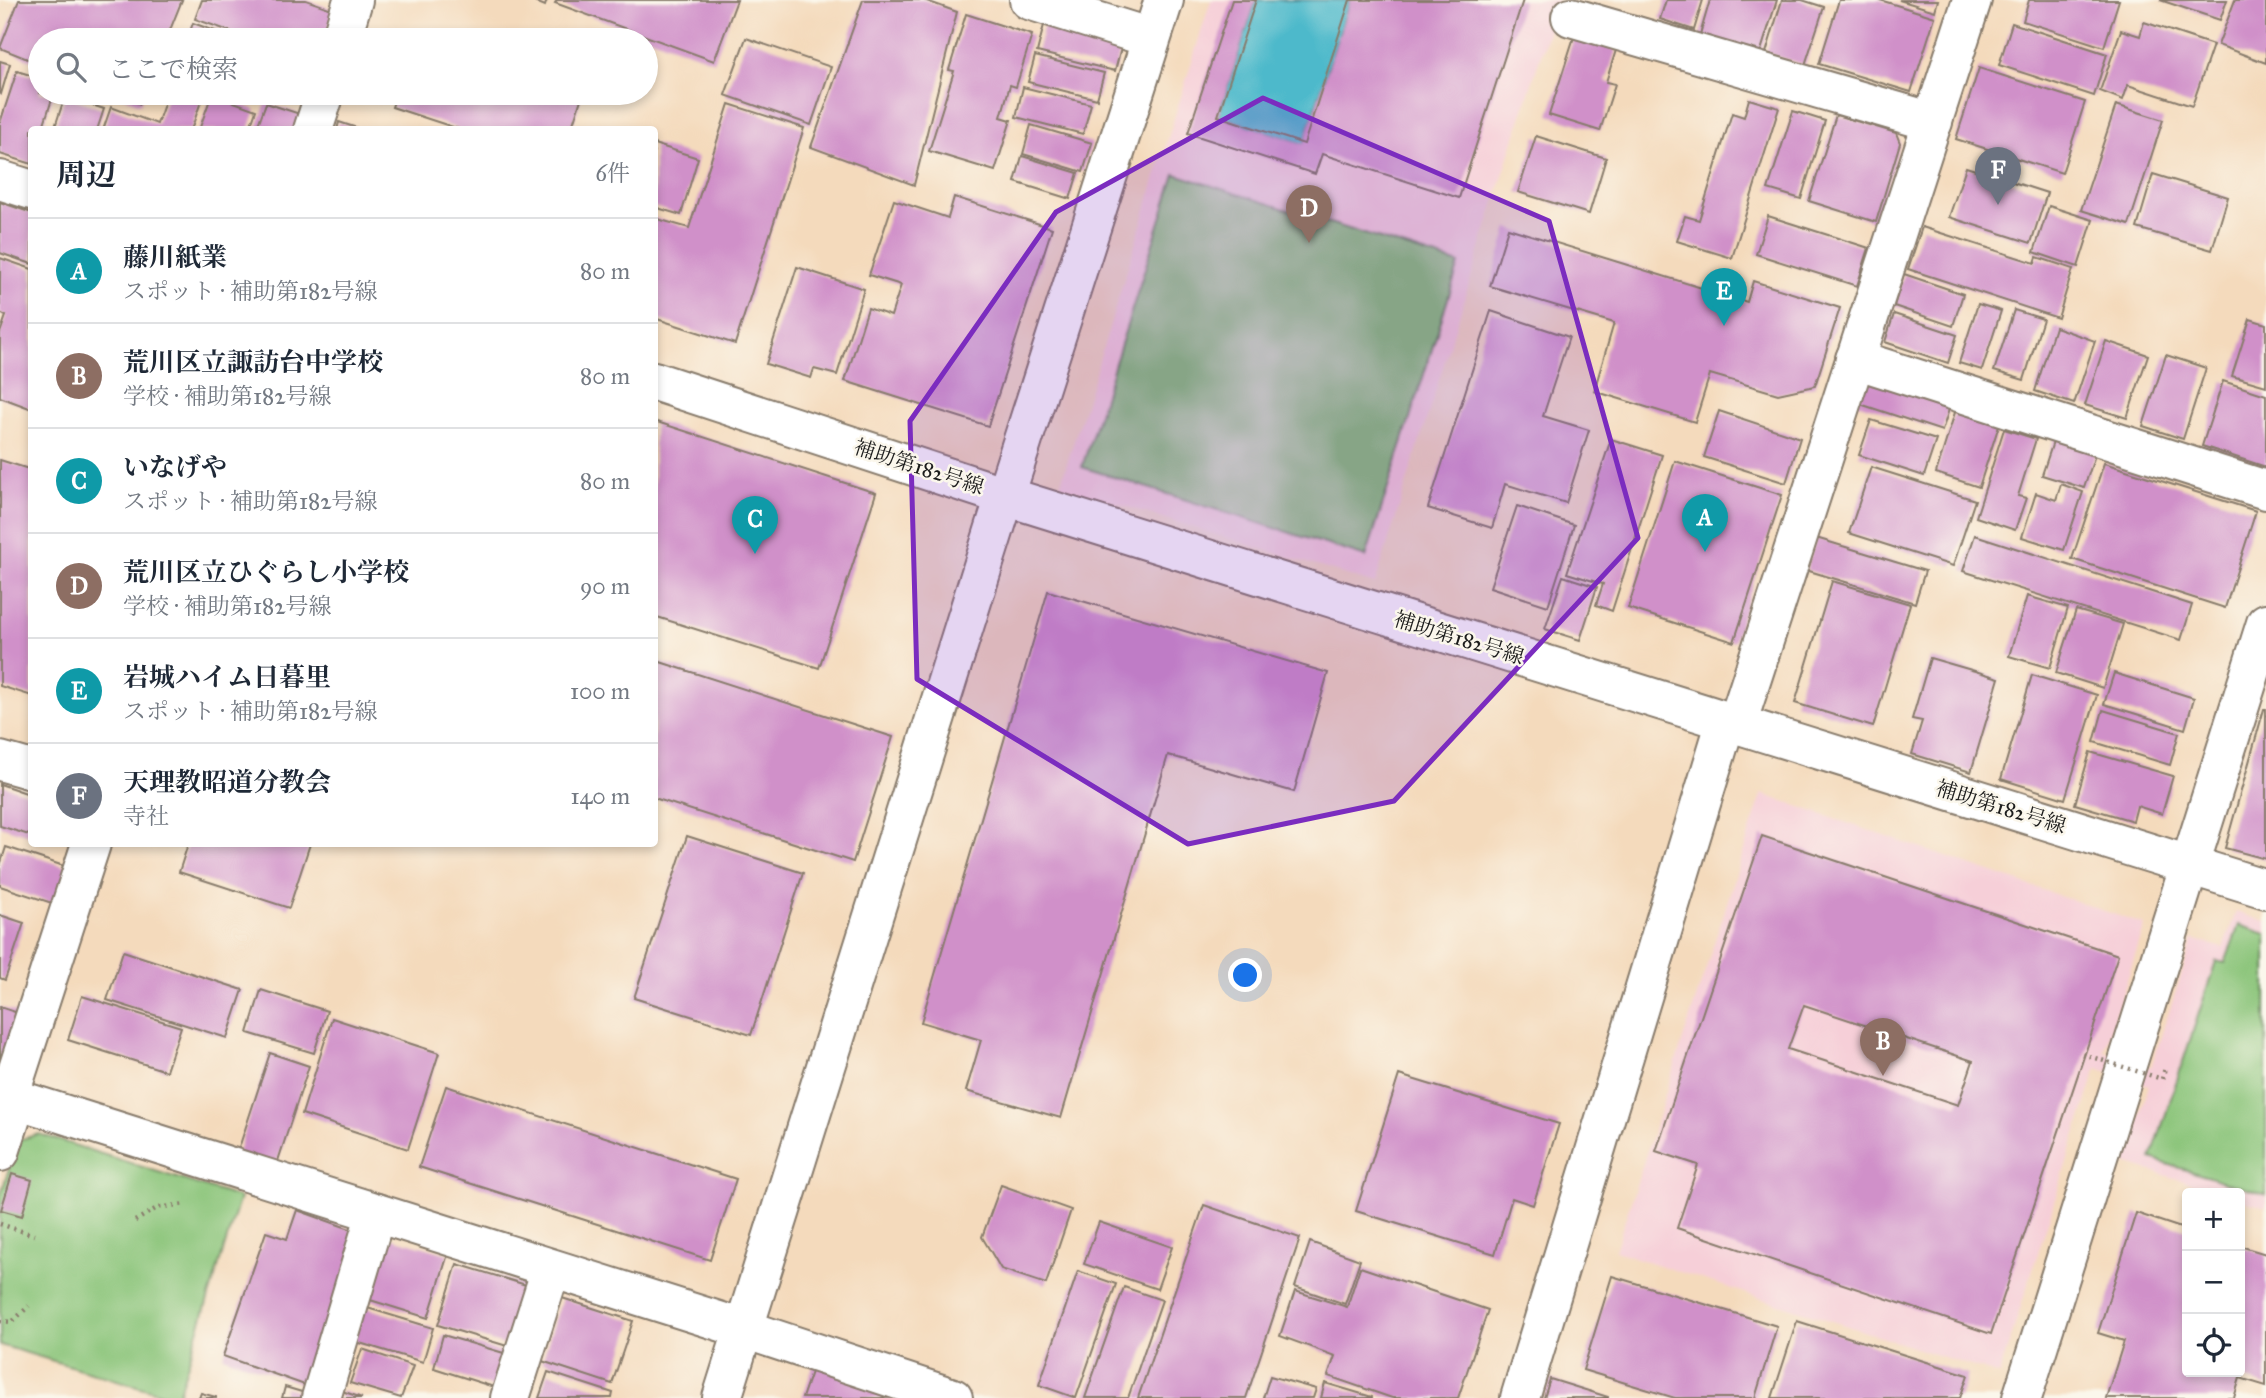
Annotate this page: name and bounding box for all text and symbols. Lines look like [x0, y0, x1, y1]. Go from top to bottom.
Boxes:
search box [28, 28, 658, 105]
icon: search [52, 48, 90, 86]
text: ここで検索 [108, 53, 238, 85]
pin: F [1975, 147, 2021, 205]
text: 周辺 [56, 157, 116, 193]
text: 6件 [595, 159, 630, 187]
pin: D [1286, 185, 1332, 243]
text: 藤川紙業 [123, 241, 227, 273]
text: A [71, 257, 87, 285]
text: 80 m [580, 257, 630, 285]
pin: E [1701, 268, 1747, 326]
text: スポット · 補助第182号線 [123, 277, 378, 305]
text: 荒川区立諏訪台中学校 [123, 346, 383, 378]
text: B [71, 362, 87, 390]
text: 80 m [580, 362, 630, 390]
text: 学校 · 補助第182号線 [123, 382, 332, 410]
street label: 補助第182号線 [851, 434, 987, 500]
text: いなげや [123, 451, 227, 483]
text: C [71, 467, 87, 495]
text: 80 m [580, 467, 630, 495]
text: スポット · 補助第182号線 [123, 487, 378, 515]
pin: A [1682, 494, 1728, 552]
pin: C [732, 496, 778, 554]
text: 荒川区立ひぐらし小学校 [123, 556, 409, 588]
text: D [70, 572, 88, 600]
text: 90 m [580, 572, 630, 600]
text: 学校 · 補助第182号線 [123, 592, 332, 620]
street label: 補助第182号線 [1391, 606, 1527, 670]
text: 岩城ハイム日暮里 [123, 661, 331, 693]
text: E [71, 677, 87, 705]
text: 100 m [570, 677, 630, 705]
text: スポット · 補助第182号線 [123, 697, 378, 725]
text: 天理教昭道分教会 [123, 766, 331, 798]
street label: 補助第182号線 [1933, 775, 2069, 839]
text: F [71, 782, 87, 810]
text: 140 m [570, 782, 630, 810]
text: 寺社 [123, 802, 169, 830]
your location [1228, 958, 1262, 992]
pin: B [1860, 1018, 1906, 1076]
map controls [2182, 1188, 2245, 1377]
button: + [2182, 1188, 2245, 1251]
button: − [2182, 1251, 2245, 1314]
button: locate [2182, 1314, 2245, 1377]

